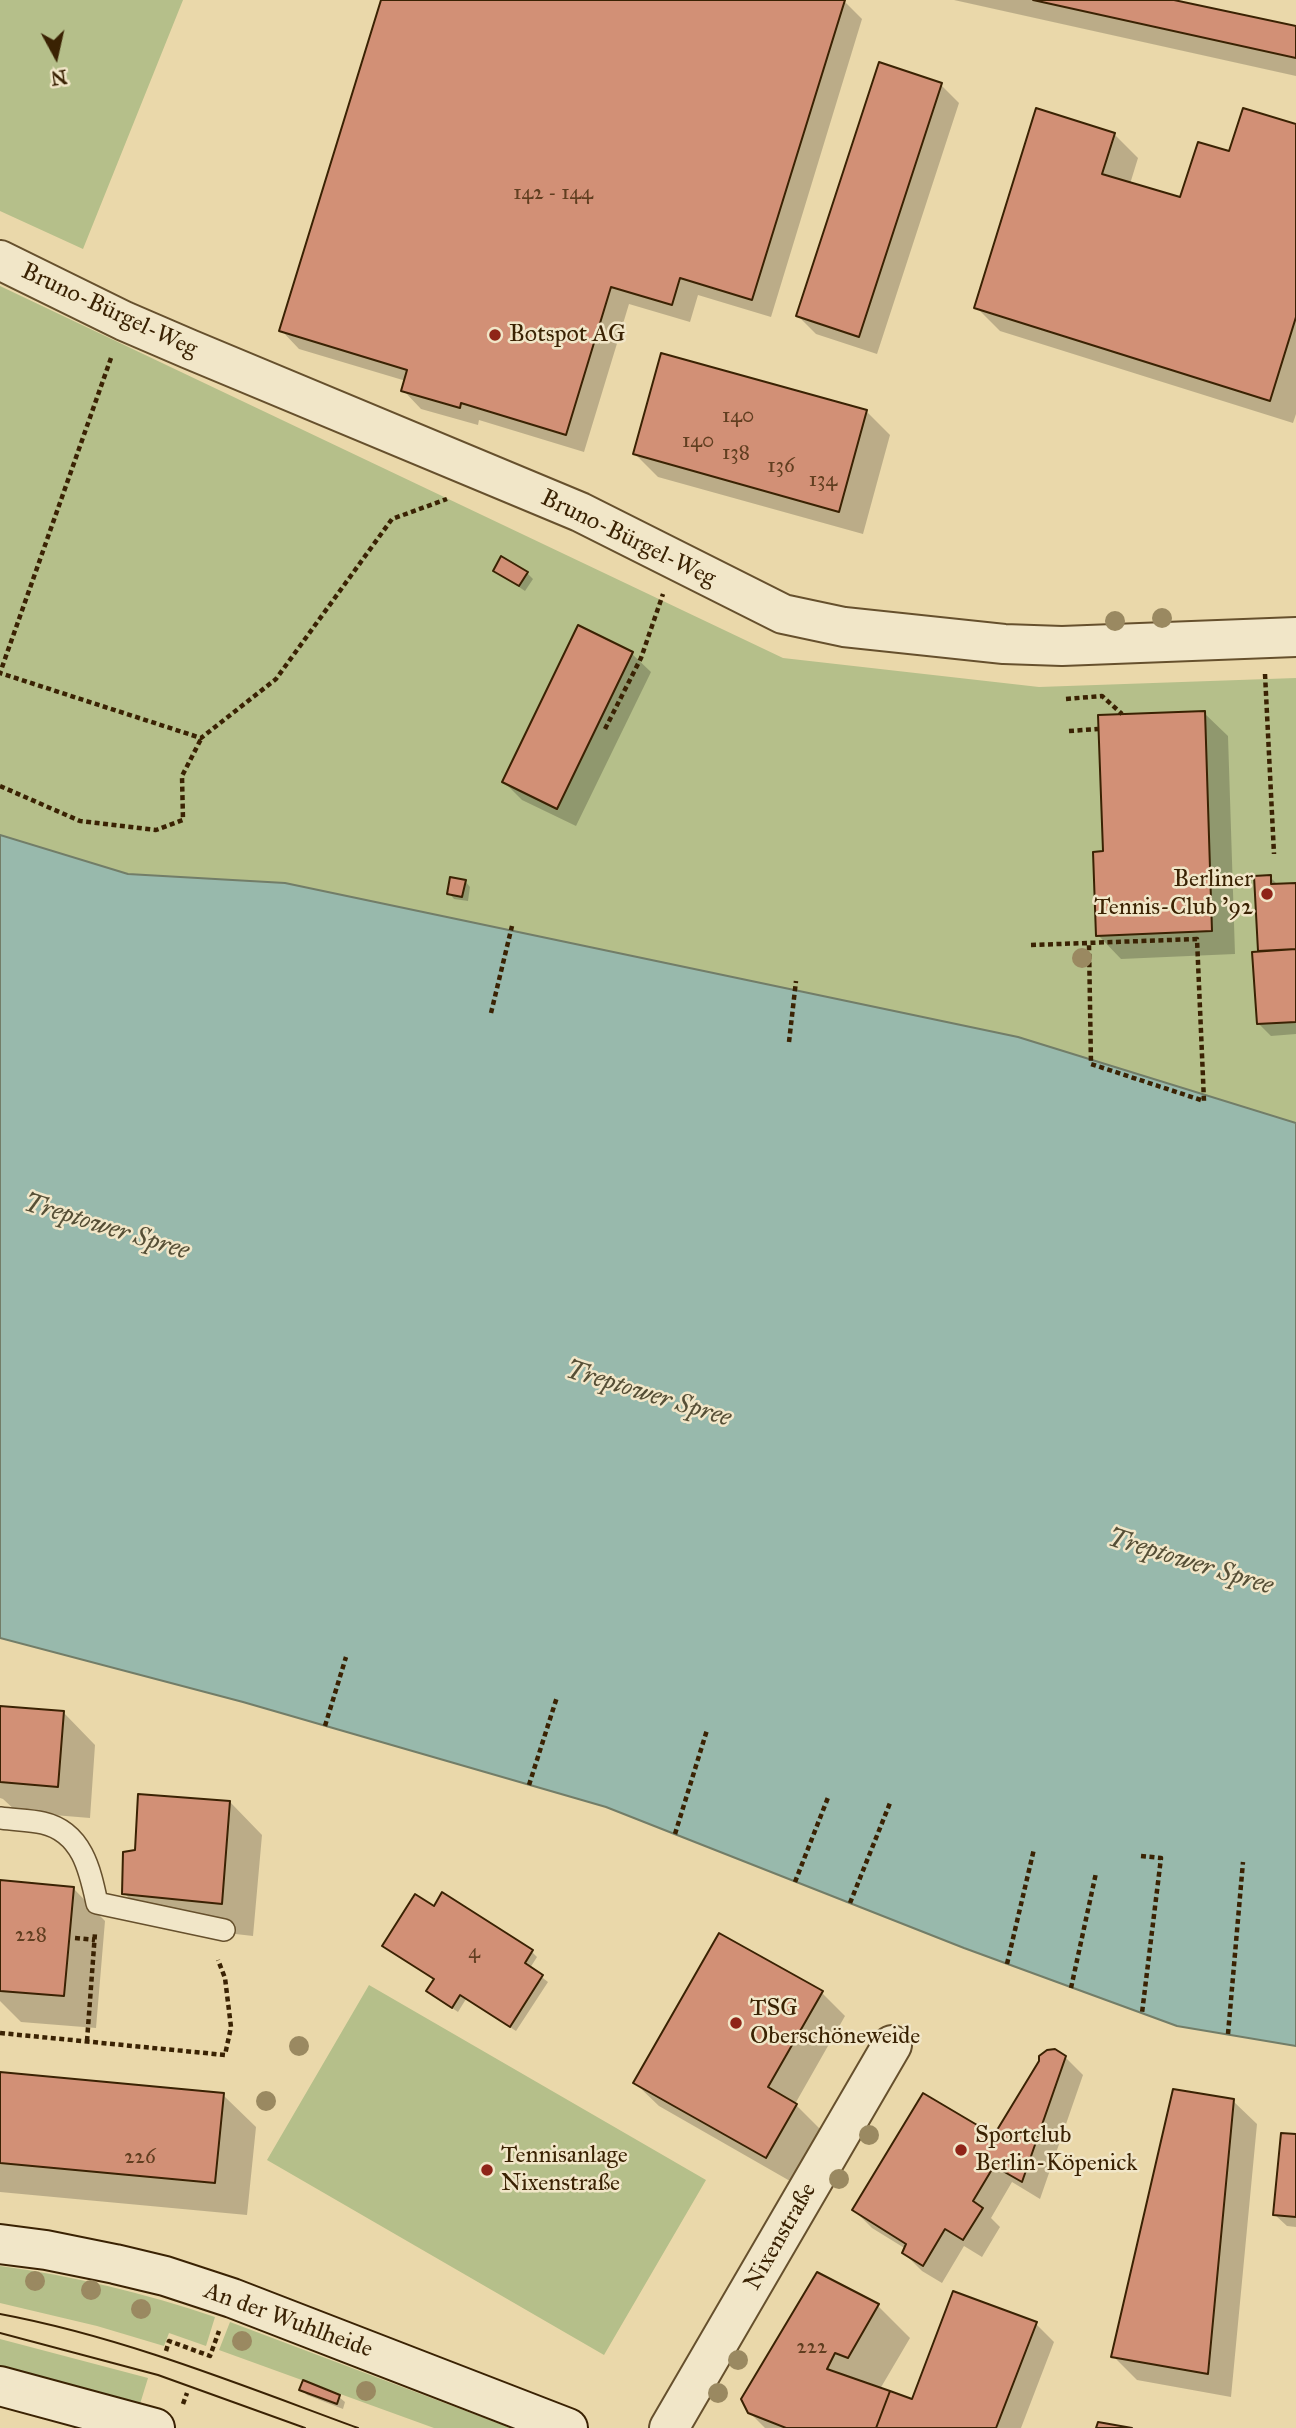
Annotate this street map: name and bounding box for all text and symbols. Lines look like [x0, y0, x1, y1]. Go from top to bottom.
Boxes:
north arrow [21, 21, 91, 91]
text: N [49, 65, 69, 90]
house number: 142 - 144 [513, 181, 593, 207]
street label: Bruno-Bürgel-Weg [16, 258, 202, 364]
place label: Botspot AG [509, 321, 625, 349]
marker: Botspot AG [487, 327, 503, 343]
house number: 140 [722, 404, 754, 430]
house number: 140 [682, 429, 714, 455]
house number: 138 [722, 441, 750, 467]
house number: 136 [767, 454, 795, 480]
house number: 134 [809, 468, 837, 494]
street label: Bruno-Bürgel-Weg [536, 484, 720, 594]
place label: Berliner Tennis-Club '92 [1094, 866, 1253, 922]
marker: Berliner Tennis-Club '92 [1259, 886, 1275, 902]
water label: Treptower Spree [20, 1188, 192, 1268]
water label: Treptower Spree [562, 1355, 734, 1435]
water label: Treptower Spree [1104, 1523, 1276, 1603]
house number: 228 [15, 1923, 47, 1949]
house number: 4 [468, 1940, 480, 1966]
place label: TSG Oberschöneweide [750, 1995, 920, 2051]
marker: TSG Oberschöneweide [728, 2015, 744, 2031]
place label: Sportclub Berlin-Köpenick [975, 2122, 1137, 2178]
place label: Tennisanlage Nixenstraße [501, 2142, 628, 2198]
marker: Sportclub Berlin-Köpenick [953, 2142, 969, 2158]
house number: 226 [124, 2145, 156, 2171]
marker: Tennisanlage Nixenstraße [479, 2162, 495, 2178]
street label: Nixenstraße [739, 2178, 823, 2296]
street label: An der Wuhlheide [200, 2277, 376, 2365]
house number: 222 [797, 2335, 827, 2361]

